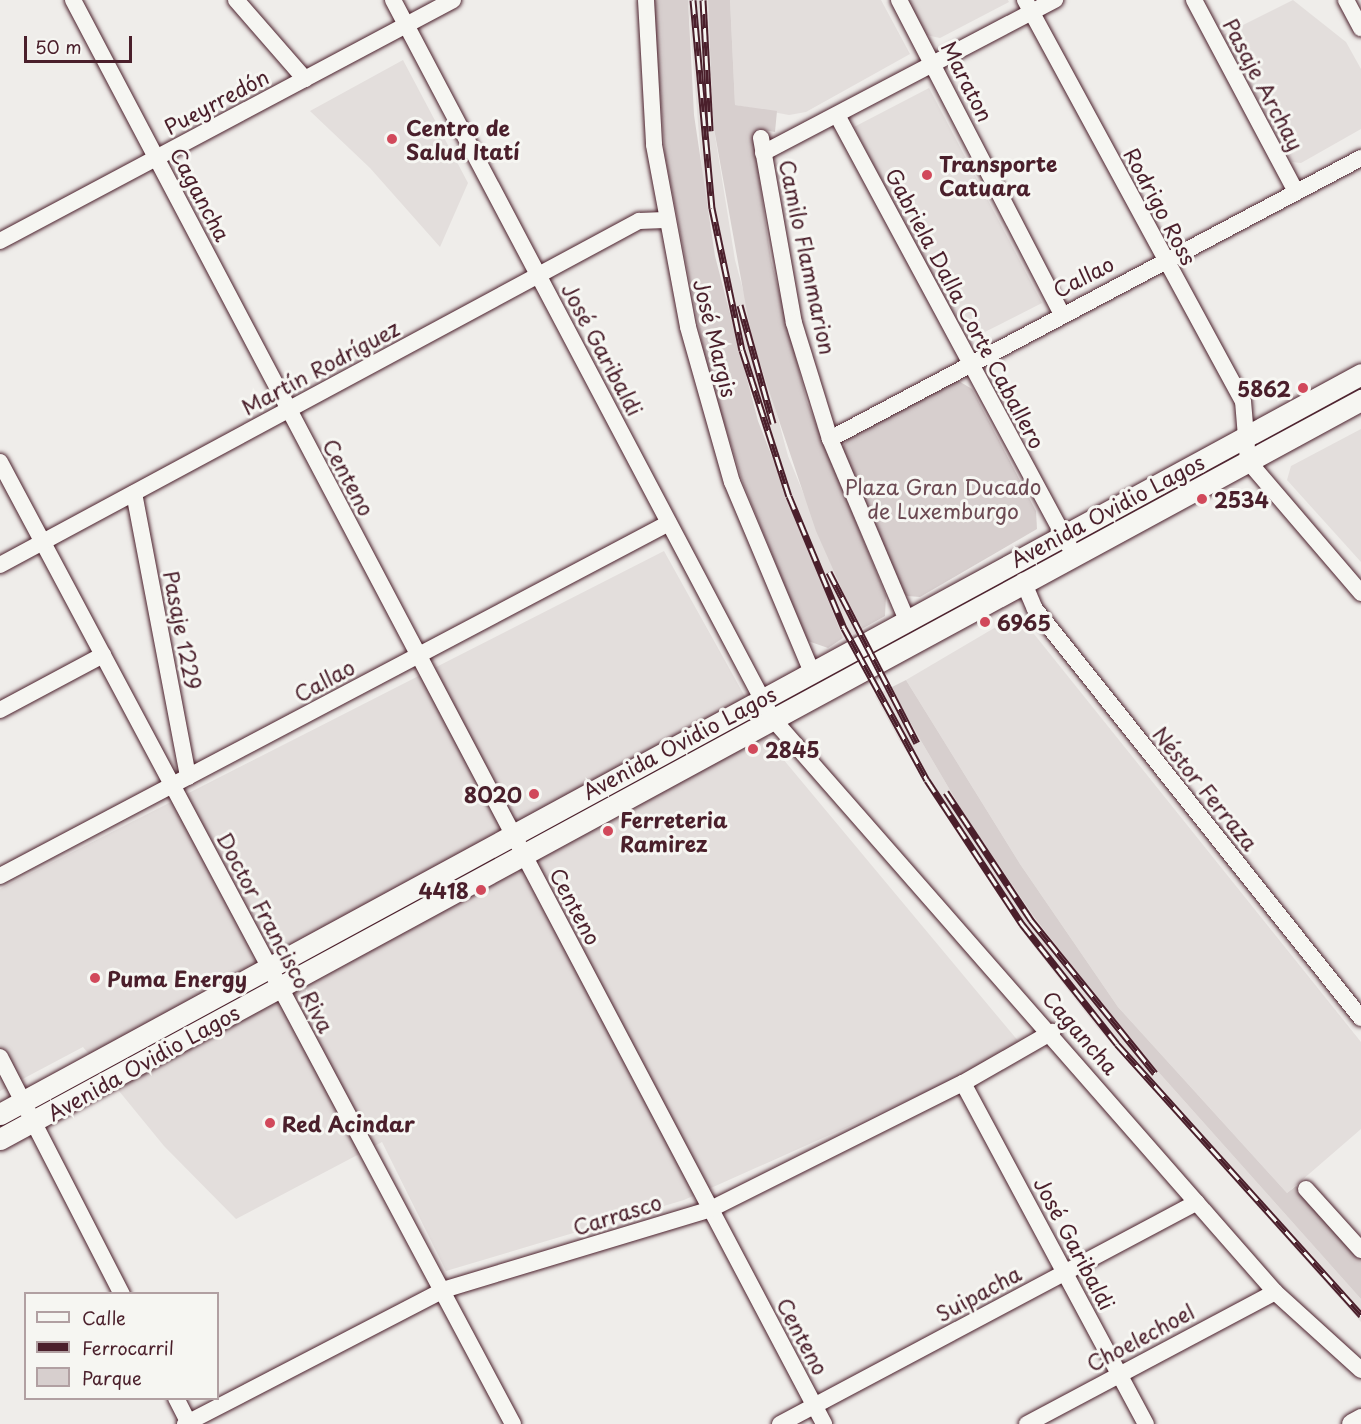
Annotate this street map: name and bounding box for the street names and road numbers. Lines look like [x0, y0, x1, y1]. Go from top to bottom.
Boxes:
street label: Pasaje Archay [1219, 14, 1309, 154]
street label: Maraton [937, 37, 999, 125]
street label: Pueyrredón [159, 63, 273, 139]
street label: Cagancha [166, 143, 236, 245]
street label: Rodrigo Ross [1120, 143, 1202, 269]
street label: Camilo Flammarion [775, 157, 841, 357]
street label: Gabriela Dalla Corte Caballero [881, 162, 1051, 454]
street label: Callao [1048, 250, 1118, 302]
street label: José Margis [689, 276, 743, 400]
street label: José Garibaldi [558, 279, 648, 419]
street label: Martín Rodríguez [237, 315, 403, 419]
street label: Centeno [318, 434, 380, 520]
street label: Avenida Ovidio Lagos [1007, 449, 1207, 571]
street label: Pasaje 1229 [159, 569, 207, 691]
street label: Callao [289, 654, 359, 706]
street label: Avenida Ovidio Lagos [579, 681, 779, 803]
street label: Néstor Ferraza [1148, 721, 1264, 855]
street label: Doctor Francisco Riva [212, 827, 340, 1037]
street label: Centeno [545, 863, 607, 949]
street label: Cagancha [1038, 985, 1124, 1079]
street label: Avenida Ovidio Lagos [44, 999, 242, 1125]
street label: José Garibaldi [1030, 1173, 1120, 1313]
street label: Carrasco [570, 1189, 664, 1239]
street label: Suipacha [931, 1260, 1025, 1326]
street label: Centeno [772, 1293, 834, 1379]
street label: Choelechoel [1082, 1298, 1198, 1376]

